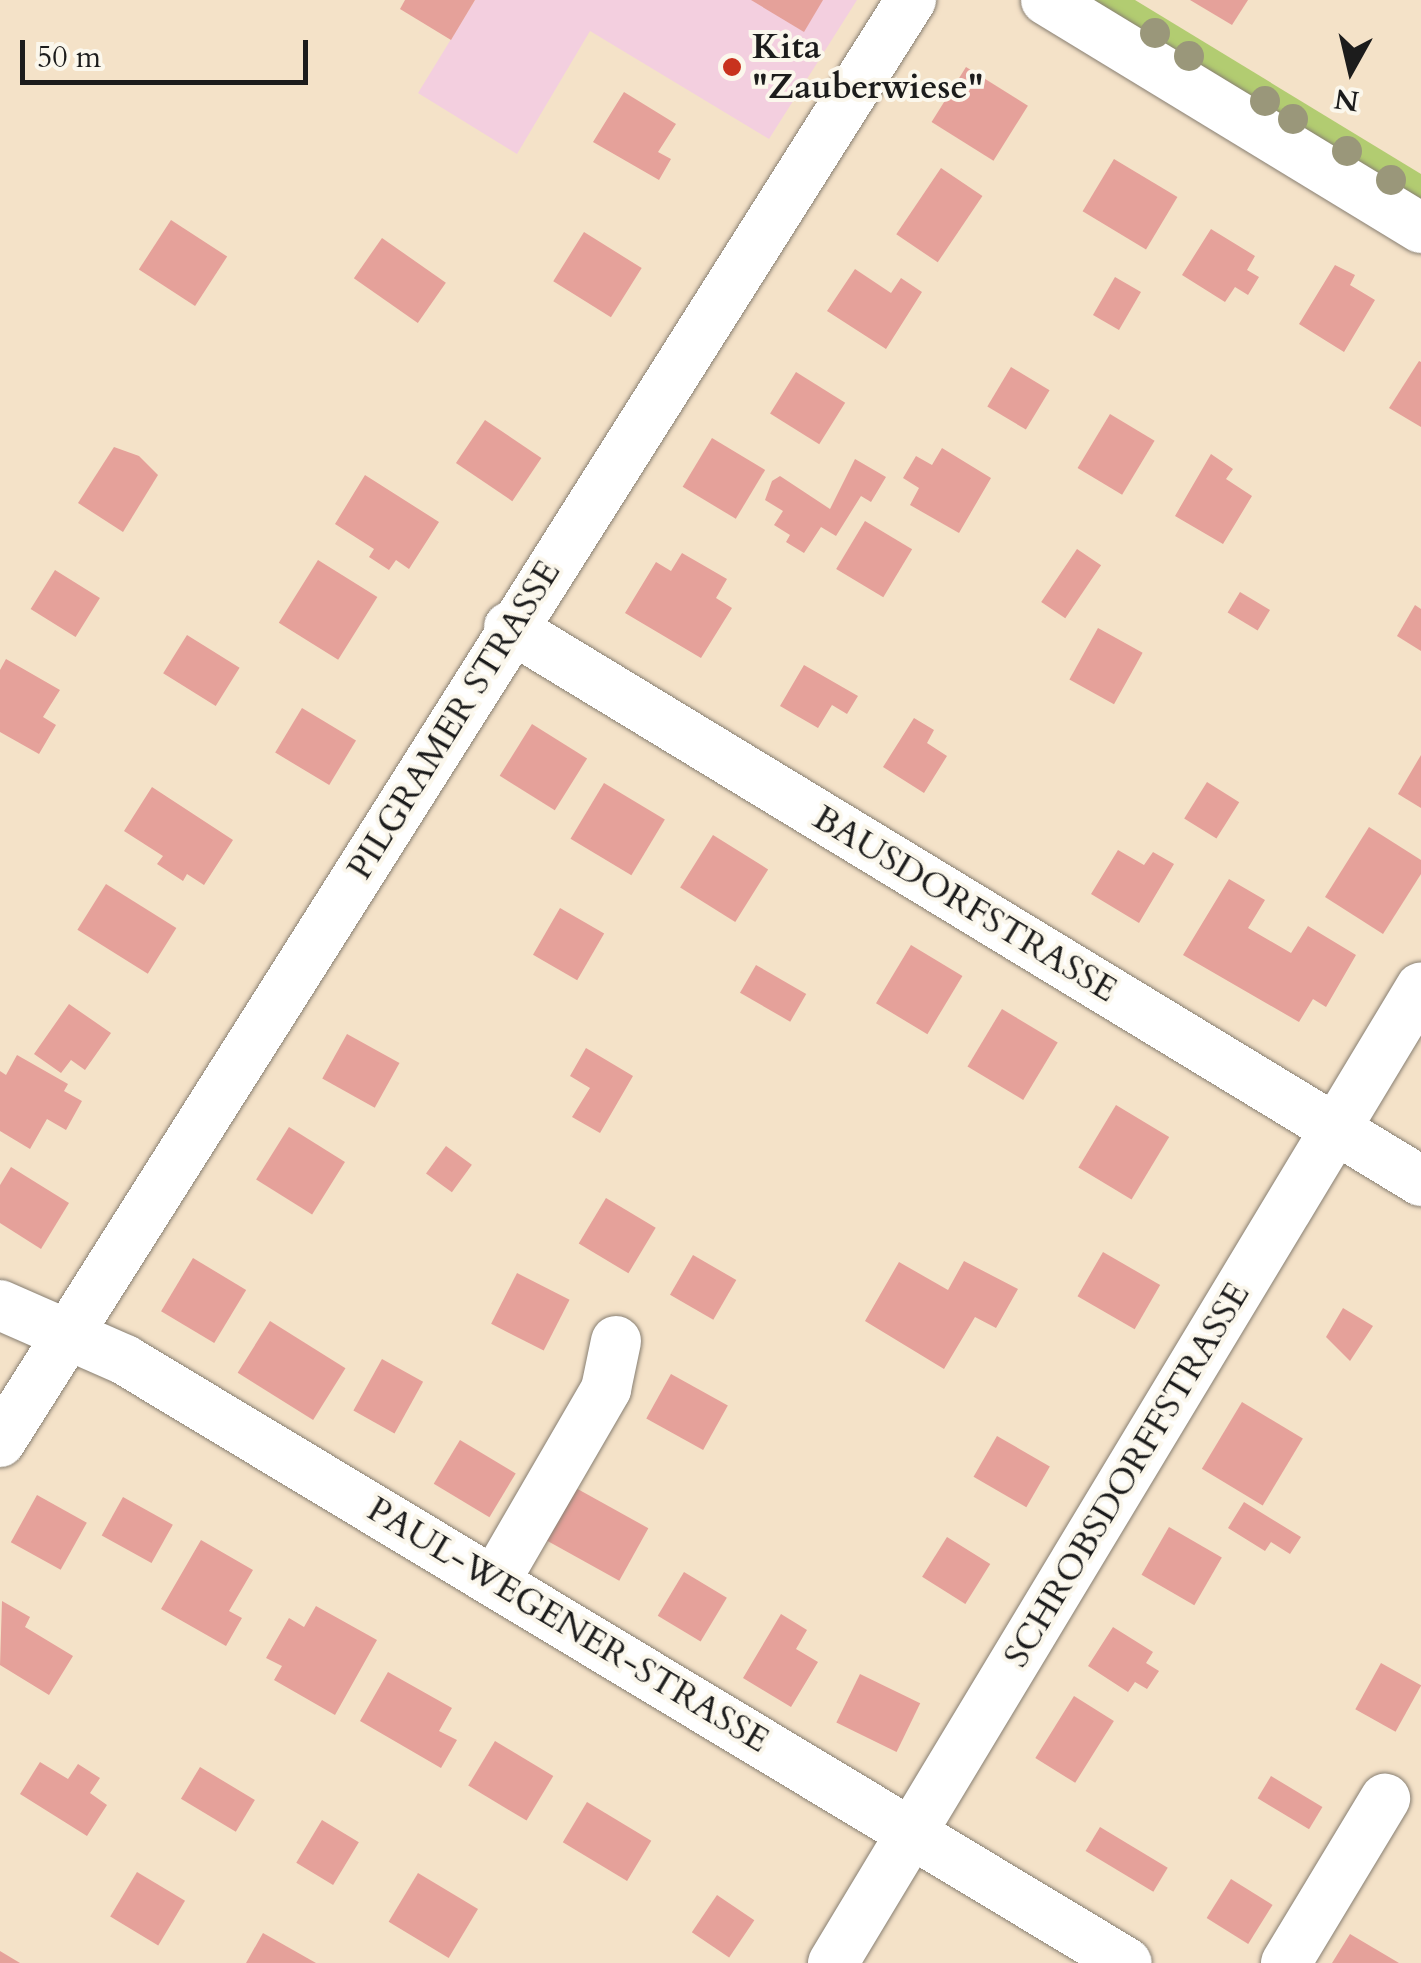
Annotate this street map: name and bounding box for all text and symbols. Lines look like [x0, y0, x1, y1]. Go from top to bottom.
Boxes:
scale bar [25, 20, 312, 82]
north arrow [1301, 20, 1401, 120]
place label: Kita "Zauberwiese" [752, 26, 984, 108]
text: 50 m [37, 37, 101, 78]
marker: Kita "Zauberwiese" [721, 56, 743, 78]
text: N [1332, 79, 1362, 120]
street label: PILGRAMER STRASSE [339, 553, 569, 887]
street label: BAUSDORFSTRASSE [806, 797, 1124, 1011]
street label: SCHROBSDORFFSTRASSE [995, 1275, 1259, 1675]
street label: PAUL-WEGENER-STRASSE [360, 1488, 776, 1762]

